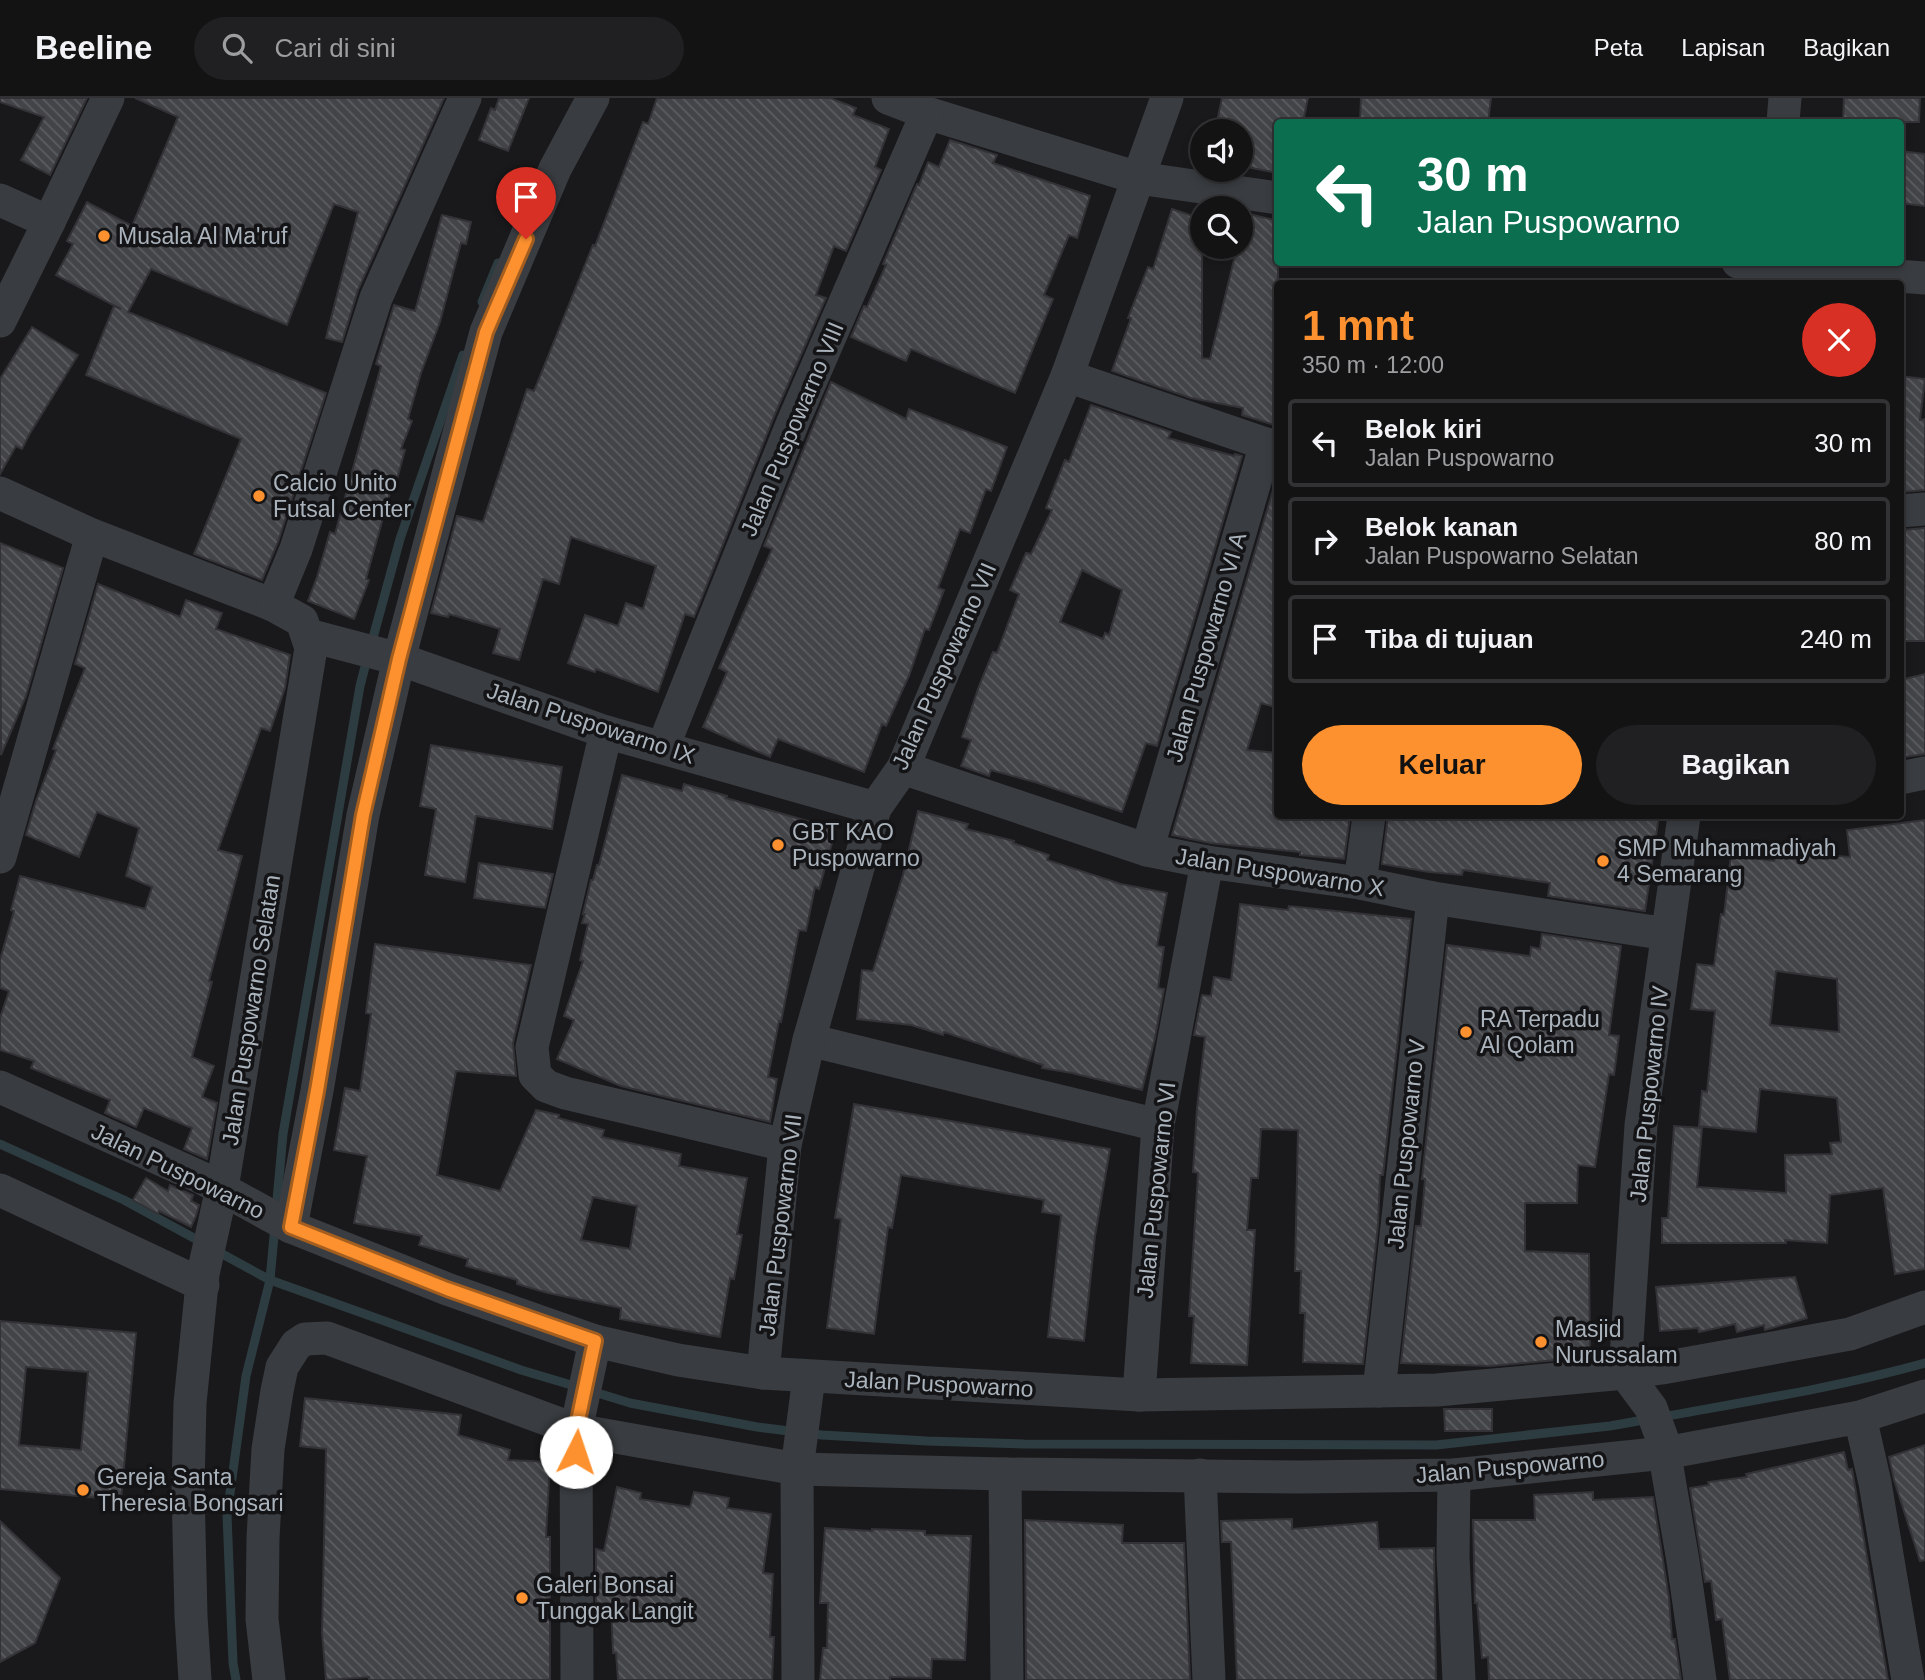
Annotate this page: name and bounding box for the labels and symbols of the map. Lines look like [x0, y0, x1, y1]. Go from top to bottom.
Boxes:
pin [496, 167, 556, 239]
place label: Musala Al Ma'ruf [118, 223, 288, 249]
marker: Musala Al Ma'ruf [96, 228, 112, 244]
street label: Jalan Puspowarno VIII [735, 318, 849, 540]
place label: Calcio Unito Futsal Center [273, 470, 411, 522]
marker: Calcio Unito Futsal Center [251, 488, 267, 504]
street label: Jalan Puspowarno VI A [1161, 528, 1251, 765]
street label: Jalan Puspowarno VII [887, 559, 1001, 773]
street label: Jalan Puspowarno IX [484, 677, 698, 769]
place label: GBT KAO Puspowarno [792, 819, 920, 871]
place label: SMP Muhammadiyah 4 Semarang [1617, 835, 1836, 887]
marker: GBT KAO Puspowarno [770, 837, 786, 853]
street label: Jalan Puspowarno X [1174, 843, 1386, 901]
marker: SMP Muhammadiyah 4 Semarang [1595, 853, 1611, 869]
street label: Jalan Puspowarno Selatan [217, 873, 285, 1147]
street label: Jalan Puspowarno IV [1625, 984, 1673, 1203]
place label: RA Terpadu Al Qolam [1480, 1006, 1600, 1058]
marker: RA Terpadu Al Qolam [1458, 1024, 1474, 1040]
street label: Jalan Puspowarno V [1382, 1037, 1430, 1250]
street label: Jalan Puspowarno VI [1132, 1081, 1180, 1299]
street label: Jalan Puspowarno VII [753, 1112, 807, 1338]
street label: Jalan Puspowarno [87, 1118, 269, 1224]
place label: Masjid Nurussalam [1555, 1316, 1678, 1368]
marker: Masjid Nurussalam [1533, 1334, 1549, 1350]
street label: Jalan Puspowarno [844, 1366, 1034, 1402]
position arrow [539, 1415, 613, 1489]
street label: Jalan Puspowarno [1415, 1446, 1605, 1488]
place label: Gereja Santa Theresia Bongsari [97, 1464, 284, 1516]
marker: Gereja Santa Theresia Bongsari [75, 1482, 91, 1498]
place label: Galeri Bonsai Tunggak Langit [536, 1572, 694, 1624]
marker: Galeri Bonsai Tunggak Langit [514, 1590, 530, 1606]

